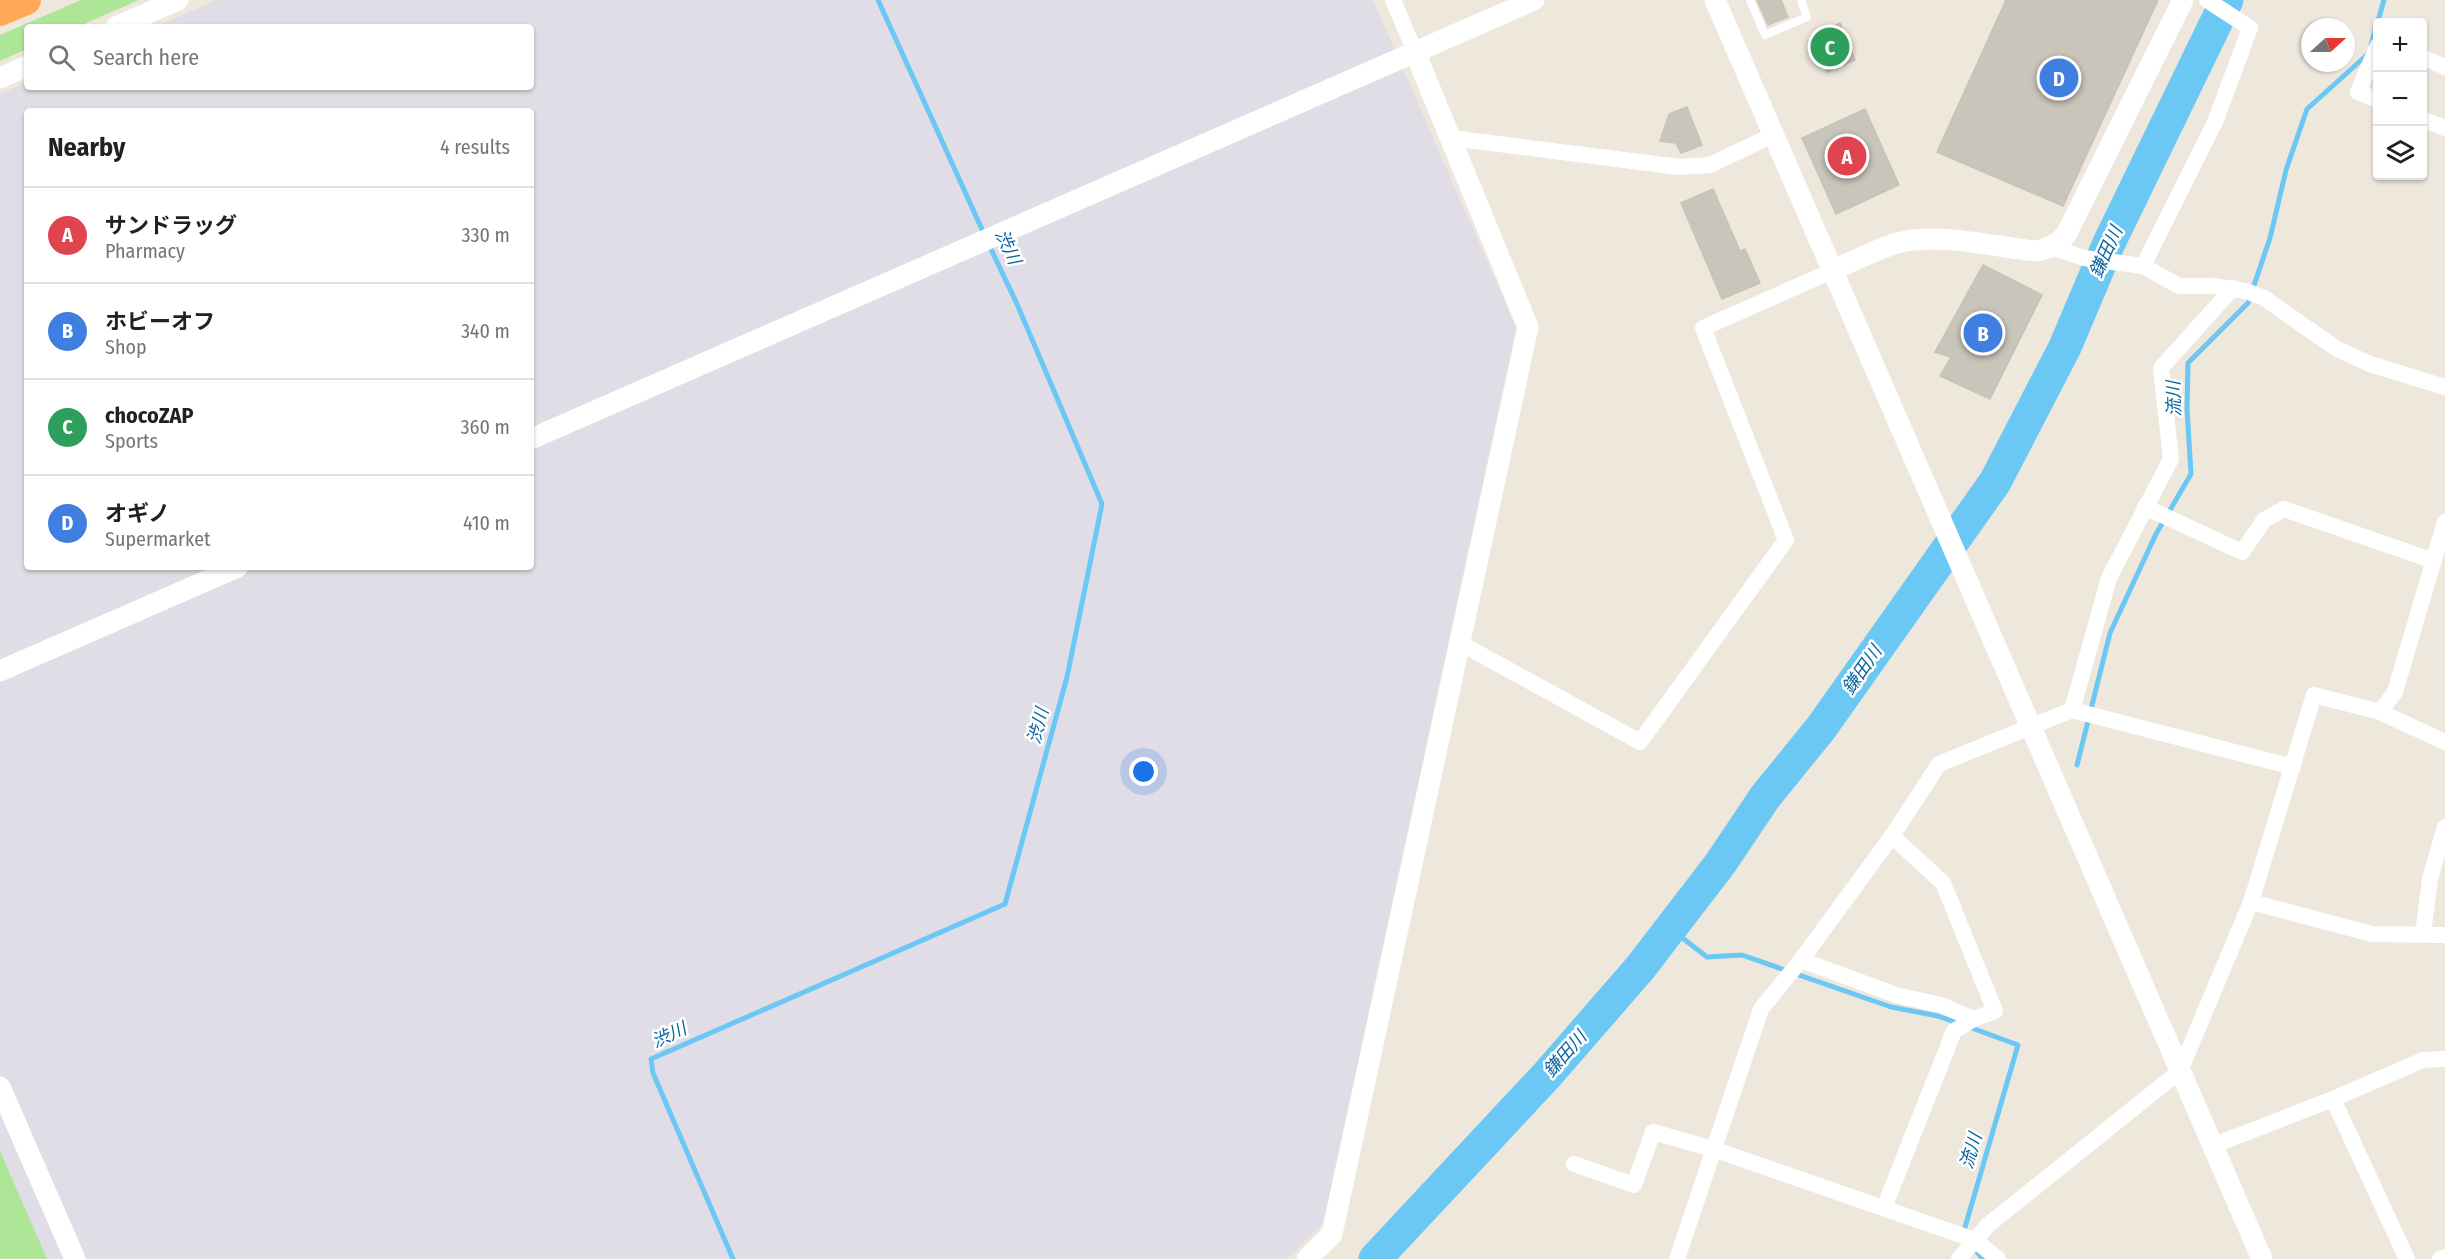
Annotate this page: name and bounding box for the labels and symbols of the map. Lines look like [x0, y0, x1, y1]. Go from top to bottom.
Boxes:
north arrow [2301, 18, 2355, 72]
pin: C [1810, 24, 1850, 70]
pin: D [2040, 56, 2078, 100]
pin: A [1828, 134, 1866, 178]
water label: 鎌田川 [2085, 221, 2128, 281]
water label: 渋川 [990, 226, 1026, 270]
pin: B [1964, 310, 2002, 356]
water label: 流川 [2162, 379, 2186, 417]
water label: 鎌田川 [1838, 640, 1888, 698]
water label: 渋川 [1023, 704, 1054, 746]
your location [1129, 757, 1158, 786]
water label: 渋川 [648, 1017, 692, 1053]
water label: 鎌田川 [1539, 1025, 1592, 1082]
water label: 流川 [1955, 1129, 1987, 1171]

